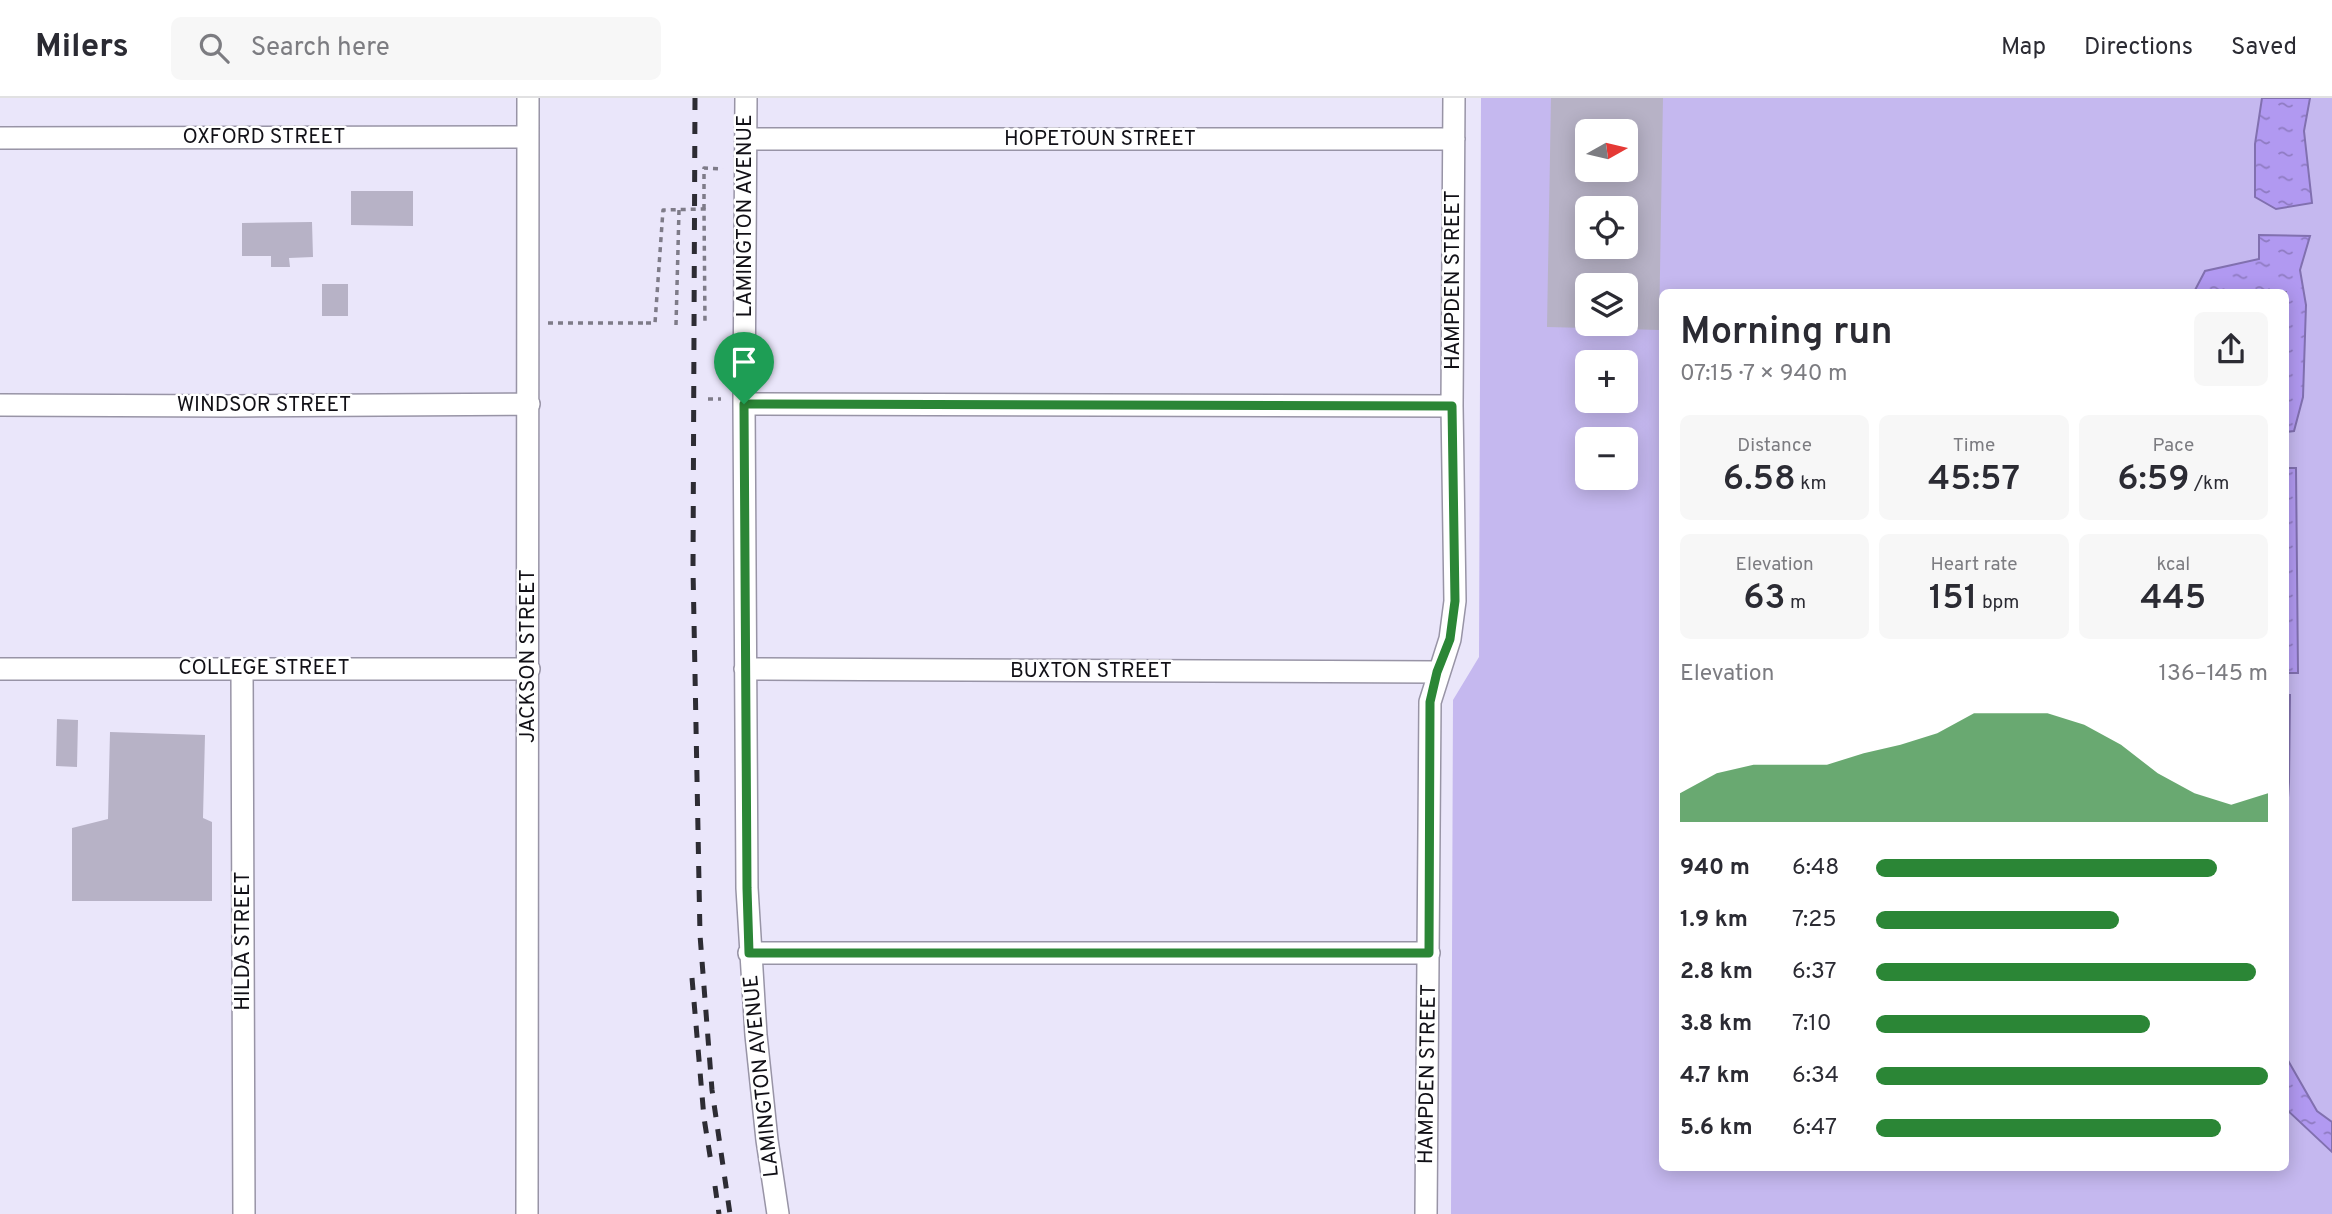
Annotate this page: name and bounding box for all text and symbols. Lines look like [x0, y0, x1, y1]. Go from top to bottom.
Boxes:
search box [171, 17, 661, 80]
text: Milers [35, 27, 129, 69]
icon: search [195, 29, 233, 67]
text: Search here [251, 32, 390, 65]
text: Map [2001, 33, 2046, 63]
text: Directions [2084, 33, 2193, 63]
text: Saved [2231, 33, 2297, 63]
street label: LAMINGTON AVENUE [732, 114, 759, 318]
north arrow [1575, 119, 1638, 182]
map controls [1575, 119, 1638, 490]
street label: OXFORD STREET [183, 124, 345, 151]
street label: HOPETOUN STREET [1004, 126, 1196, 153]
street label: HAMPDEN STREET [1440, 190, 1467, 370]
button: locate [1575, 196, 1638, 259]
button: layers [1575, 273, 1638, 336]
text: Morning run [1680, 309, 1893, 358]
button: share [2194, 312, 2268, 386]
pin [714, 332, 774, 404]
icon: arrive [725, 343, 763, 381]
button: + [1575, 350, 1638, 413]
text: 07:15 · 7 × 940 m [1680, 360, 1847, 389]
street label: WINDSOR STREET [177, 392, 351, 419]
button: − [1575, 427, 1638, 490]
text: Distance [1737, 434, 1812, 458]
text: Time [1953, 434, 1995, 458]
text: Pace [2152, 434, 2194, 458]
text: 6.58 [1723, 458, 1796, 502]
text: 45:57 [1928, 458, 2020, 502]
text: 6:59 [2117, 458, 2190, 502]
text: km [1796, 472, 1827, 496]
text: /km [2190, 472, 2229, 496]
text: Elevation [1736, 553, 1814, 577]
text: Heart rate [1931, 553, 2017, 577]
text: kcal [2156, 553, 2190, 577]
street label: JACKSON STREET [515, 569, 542, 743]
text: 63 [1743, 577, 1786, 621]
text: 151 [1929, 577, 1978, 621]
text: 445 [2140, 577, 2206, 621]
text: m [1786, 591, 1806, 615]
text: bpm [1978, 591, 2019, 615]
street label: COLLEGE STREET [178, 655, 350, 682]
street label: BUXTON STREET [1010, 658, 1172, 685]
text: Elevation [1680, 660, 1775, 689]
text: 136–145 m [2159, 660, 2268, 689]
text: 940 m [1680, 854, 1750, 883]
text: 6:48 [1792, 854, 1839, 883]
street label: HILDA STREET [230, 871, 257, 1011]
text: 1.9 km [1680, 906, 1748, 935]
text: 7:25 [1792, 906, 1837, 935]
text: 2.8 km [1680, 958, 1753, 987]
text: 6:37 [1792, 958, 1837, 987]
street label: LAMINGTON AVENUE [738, 974, 786, 1178]
street label: HAMPDEN STREET [1413, 984, 1443, 1164]
text: 3.8 km [1680, 1010, 1752, 1039]
text: 7:10 [1792, 1010, 1832, 1039]
text: 4.7 km [1680, 1062, 1750, 1091]
text: 6:34 [1792, 1062, 1839, 1091]
text: 5.6 km [1680, 1114, 1753, 1143]
text: 6:47 [1792, 1114, 1837, 1143]

